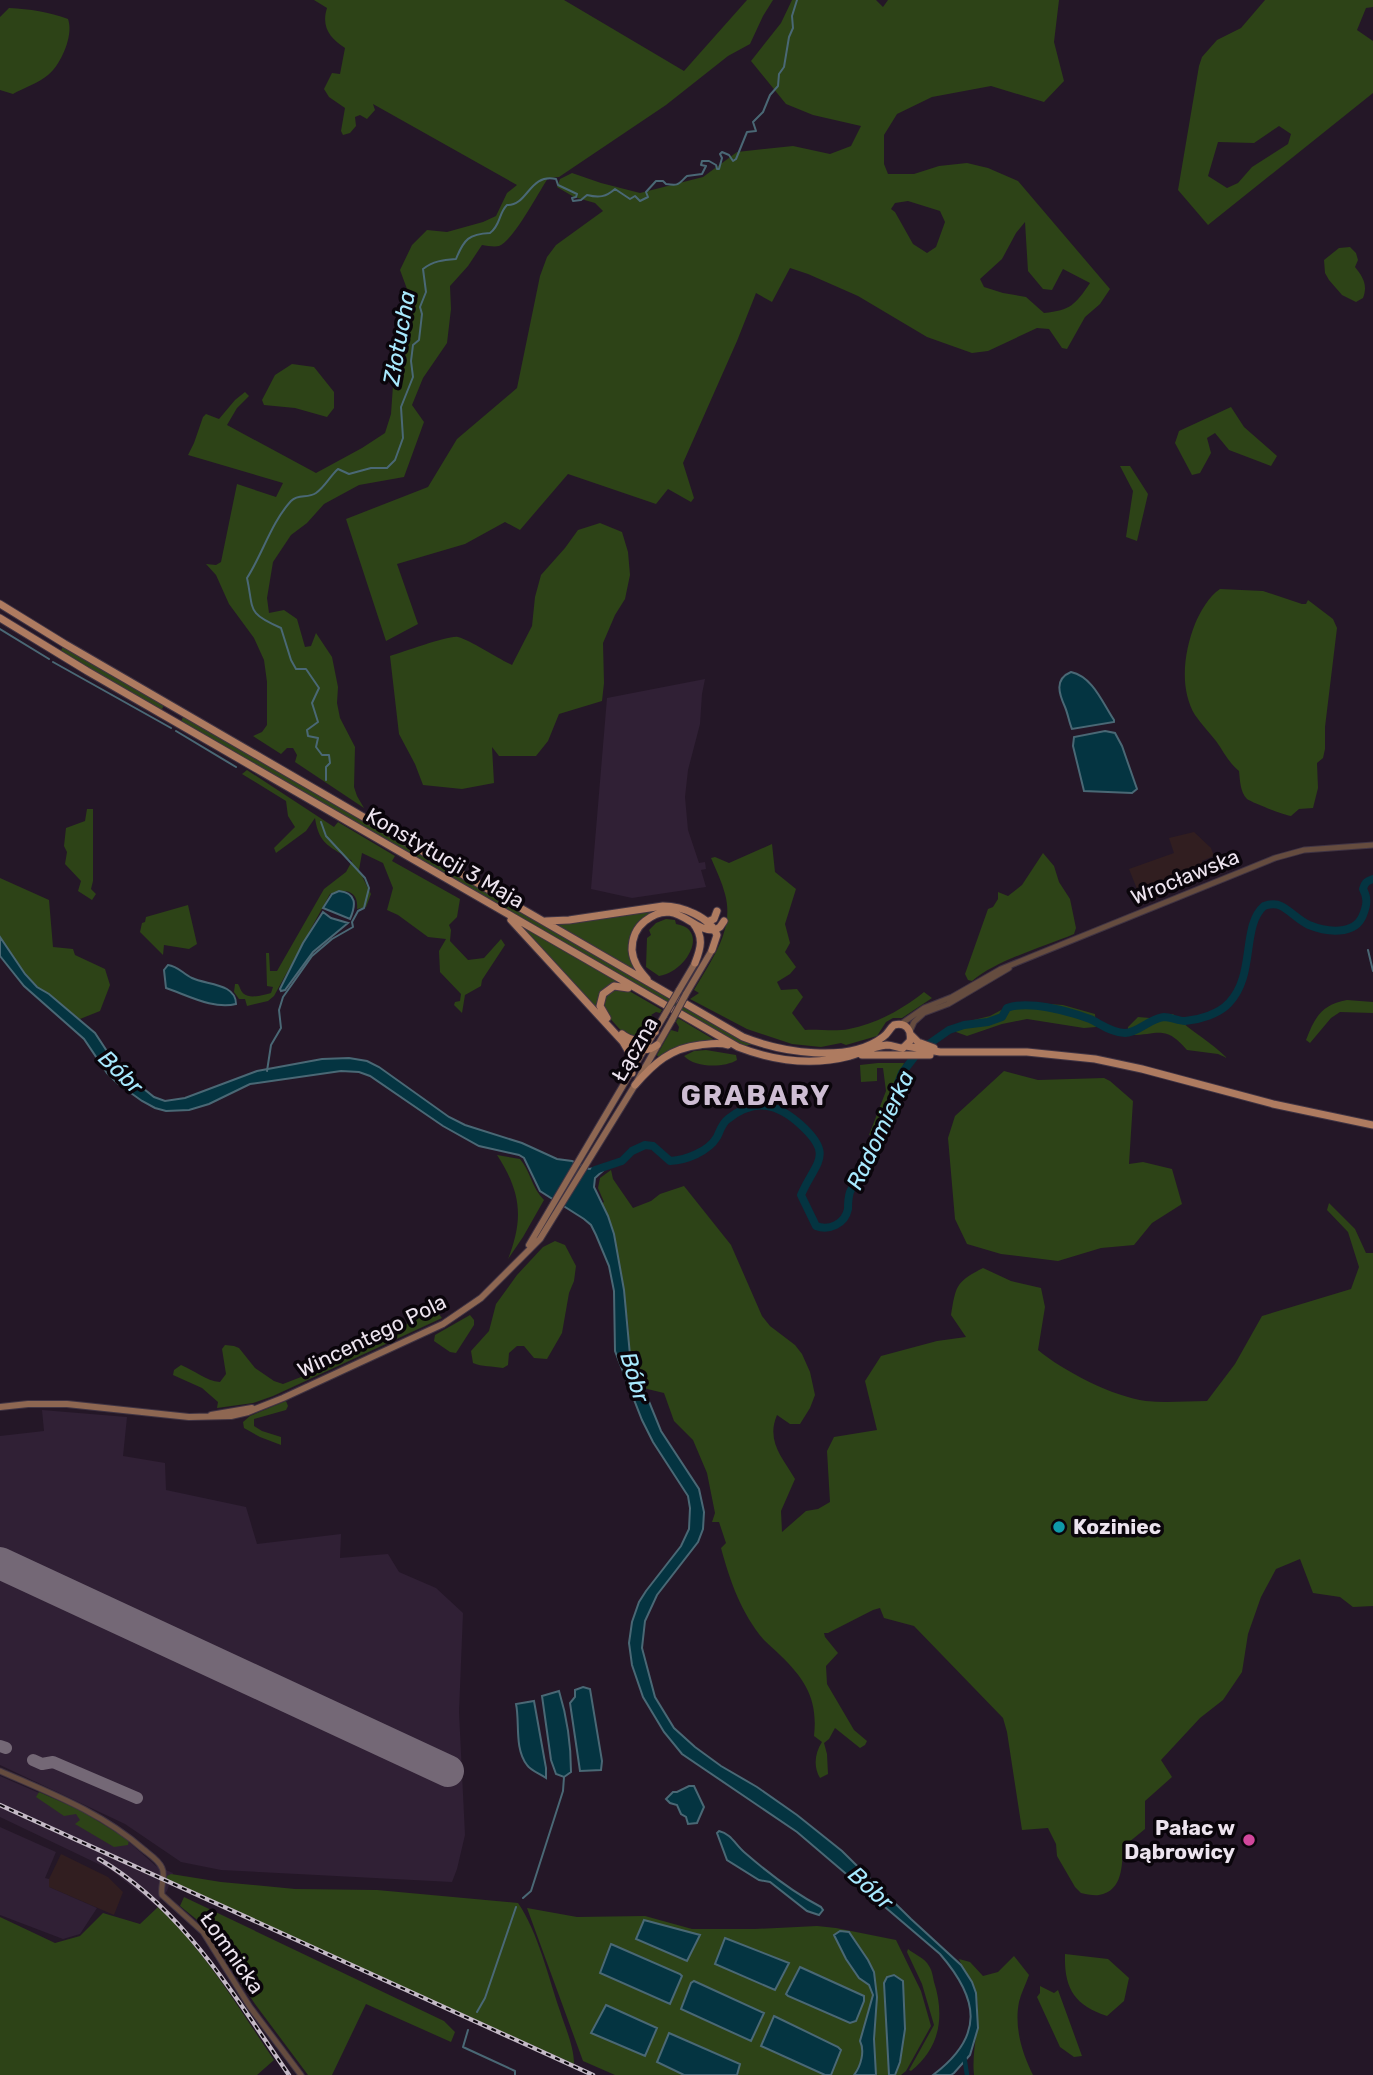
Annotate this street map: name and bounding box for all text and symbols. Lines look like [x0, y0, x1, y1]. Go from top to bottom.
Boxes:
water label: Złotucha [377, 288, 421, 389]
street label: Konstytucji 3 Maja [362, 802, 529, 913]
street label: Wrocławska [1127, 843, 1243, 910]
street label: Łączna [606, 1012, 663, 1085]
water label: Bóbr [93, 1044, 150, 1101]
water label: Radomierka [840, 1066, 920, 1194]
district label: GRABARY [681, 1079, 831, 1112]
street label: Wincentego Pola [293, 1289, 450, 1382]
water label: Bóbr [614, 1348, 656, 1407]
place label: Koziniec [1073, 1514, 1161, 1539]
marker: Koziniec [1051, 1519, 1067, 1535]
place label: Pałac w Dąbrowicy [1124, 1815, 1235, 1864]
marker: Pałac w Dąbrowicy [1241, 1832, 1257, 1848]
water label: Bóbr [843, 1861, 900, 1916]
street label: Łomnicka [195, 1907, 270, 1998]

